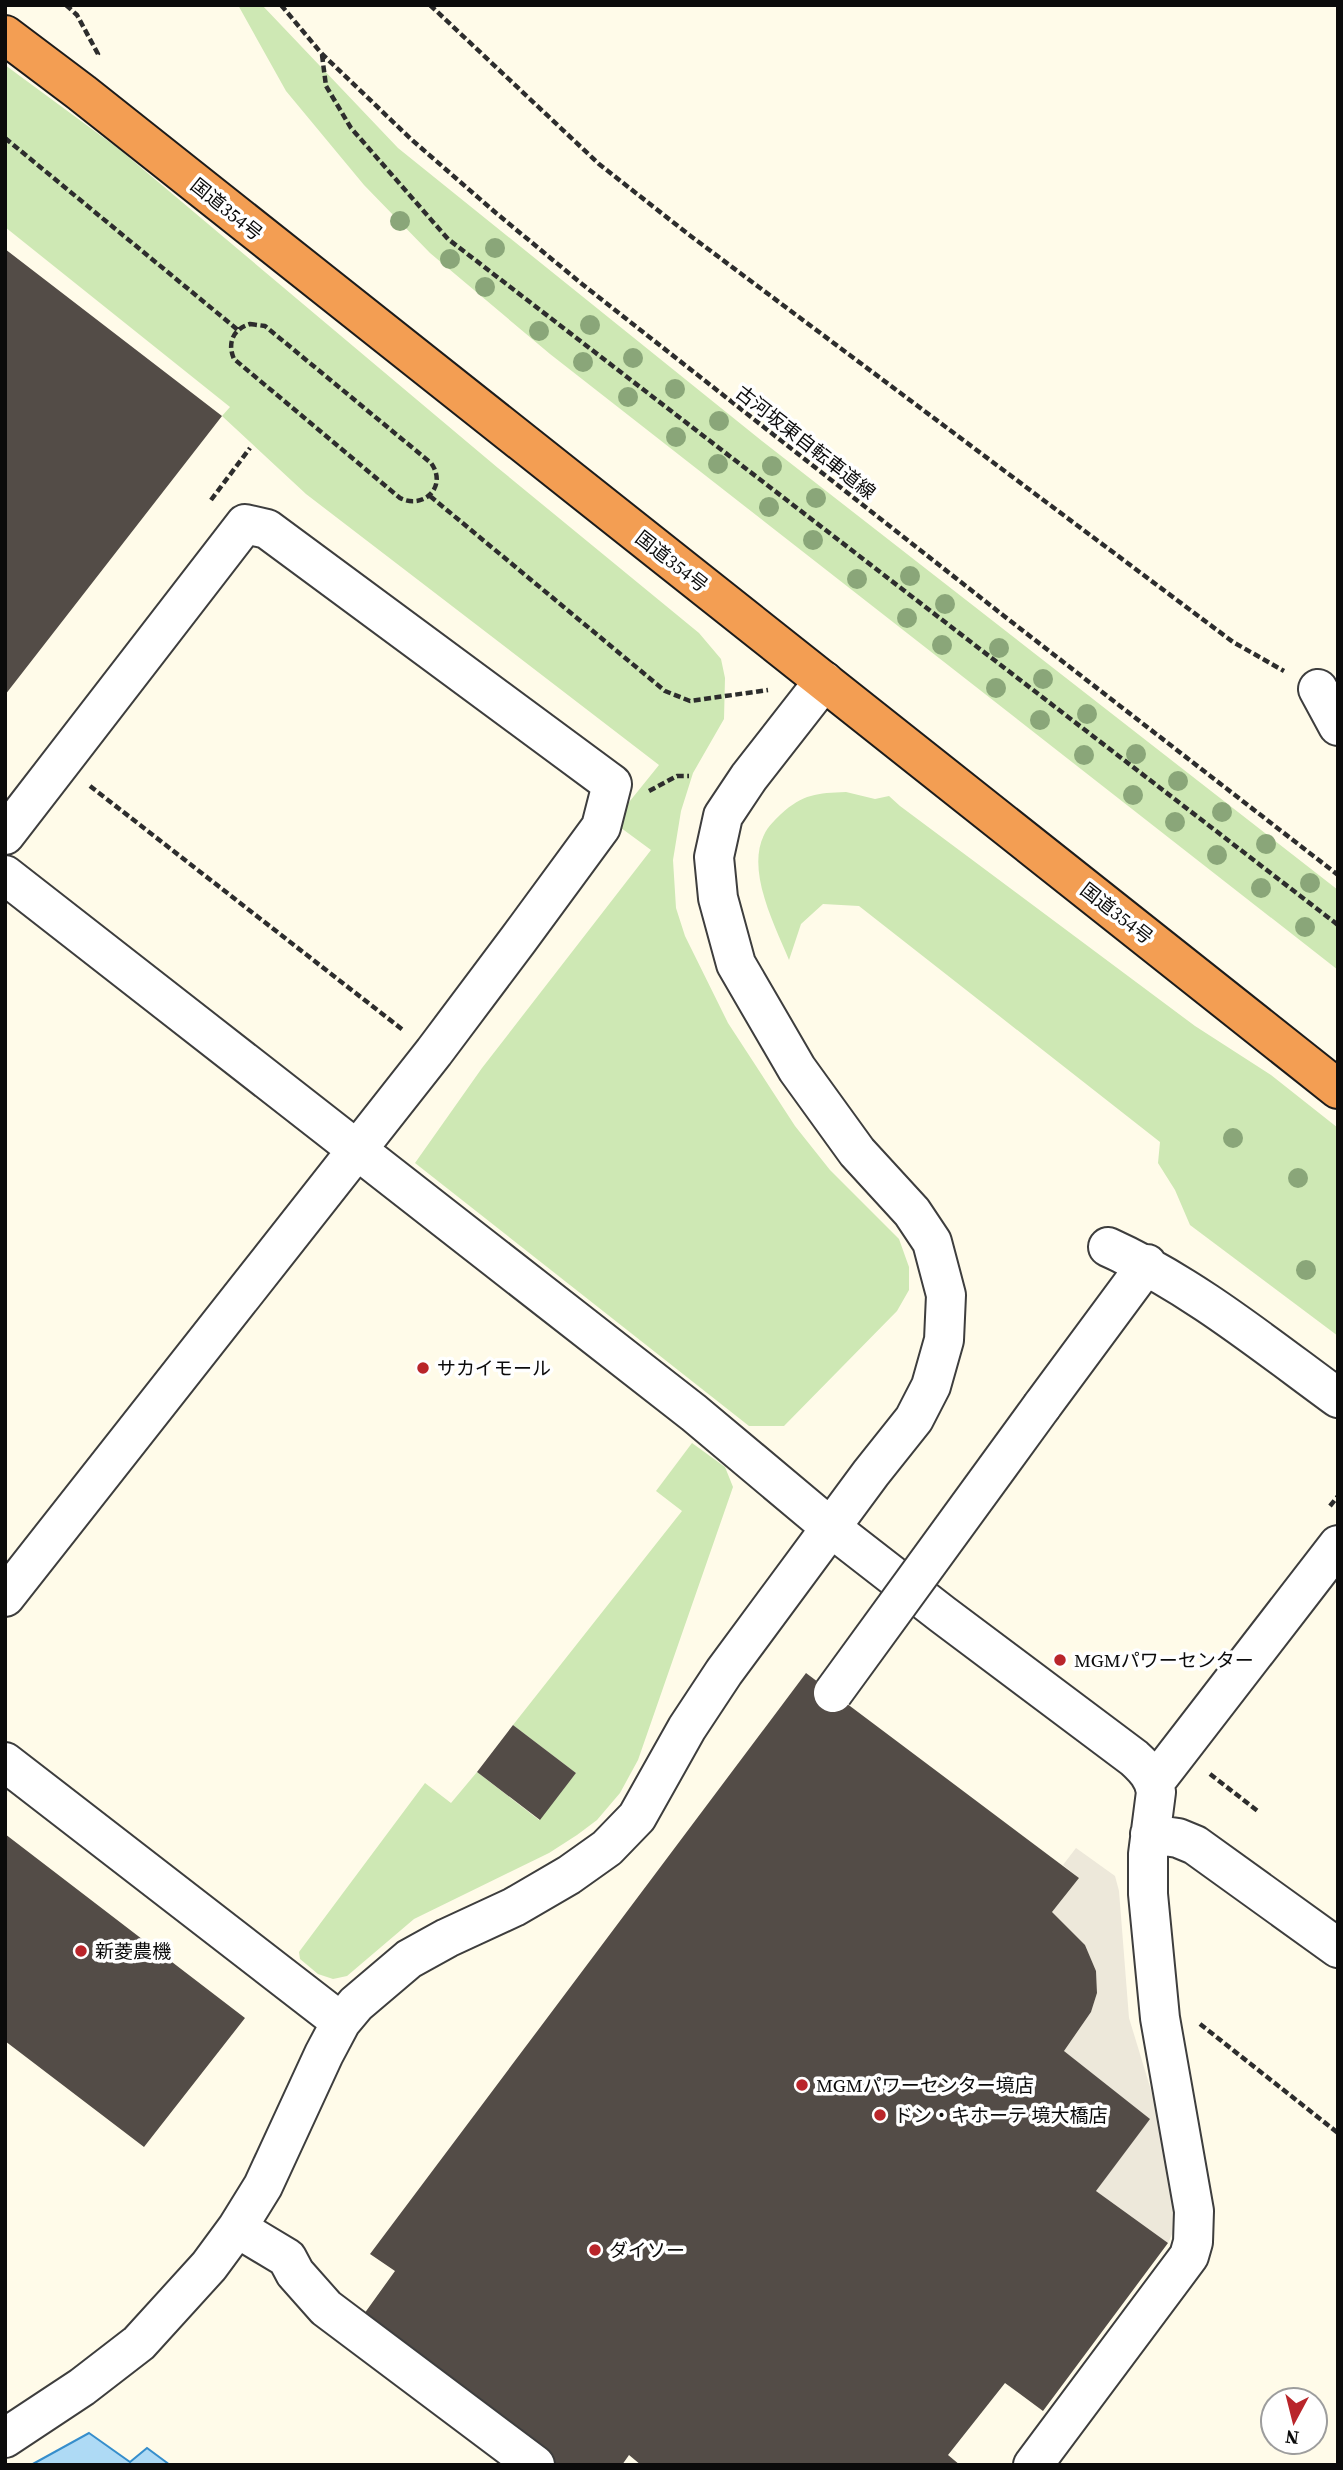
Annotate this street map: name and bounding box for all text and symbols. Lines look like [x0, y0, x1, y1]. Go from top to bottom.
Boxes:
street label: 国道354号 [186, 172, 268, 246]
street label: 古河坂東自転車道線 [731, 379, 881, 505]
street label: 国道354号 [630, 524, 714, 598]
street label: 国道354号 [1075, 876, 1159, 950]
place label: サカイモール [437, 1355, 551, 1381]
marker: サカイモール [415, 1360, 431, 1376]
place label: MGMパワーセンター [1074, 1647, 1254, 1673]
marker: MGMパワーセンター [1052, 1652, 1068, 1668]
place label: 新菱農機 [95, 1938, 171, 1964]
marker: 新菱農機 [73, 1943, 89, 1959]
place label: MGMパワーセンター境店 [816, 2072, 1034, 2098]
marker: MGMパワーセンター境店 [794, 2077, 810, 2093]
place label: ドン・キホーテ 境大橋店 [894, 2102, 1107, 2128]
marker: ドン・キホーテ 境大橋店 [872, 2107, 888, 2123]
place label: ダイソー [609, 2237, 685, 2263]
marker: ダイソー [587, 2242, 603, 2258]
north arrow [1259, 2386, 1329, 2456]
text: N [1283, 2424, 1300, 2452]

